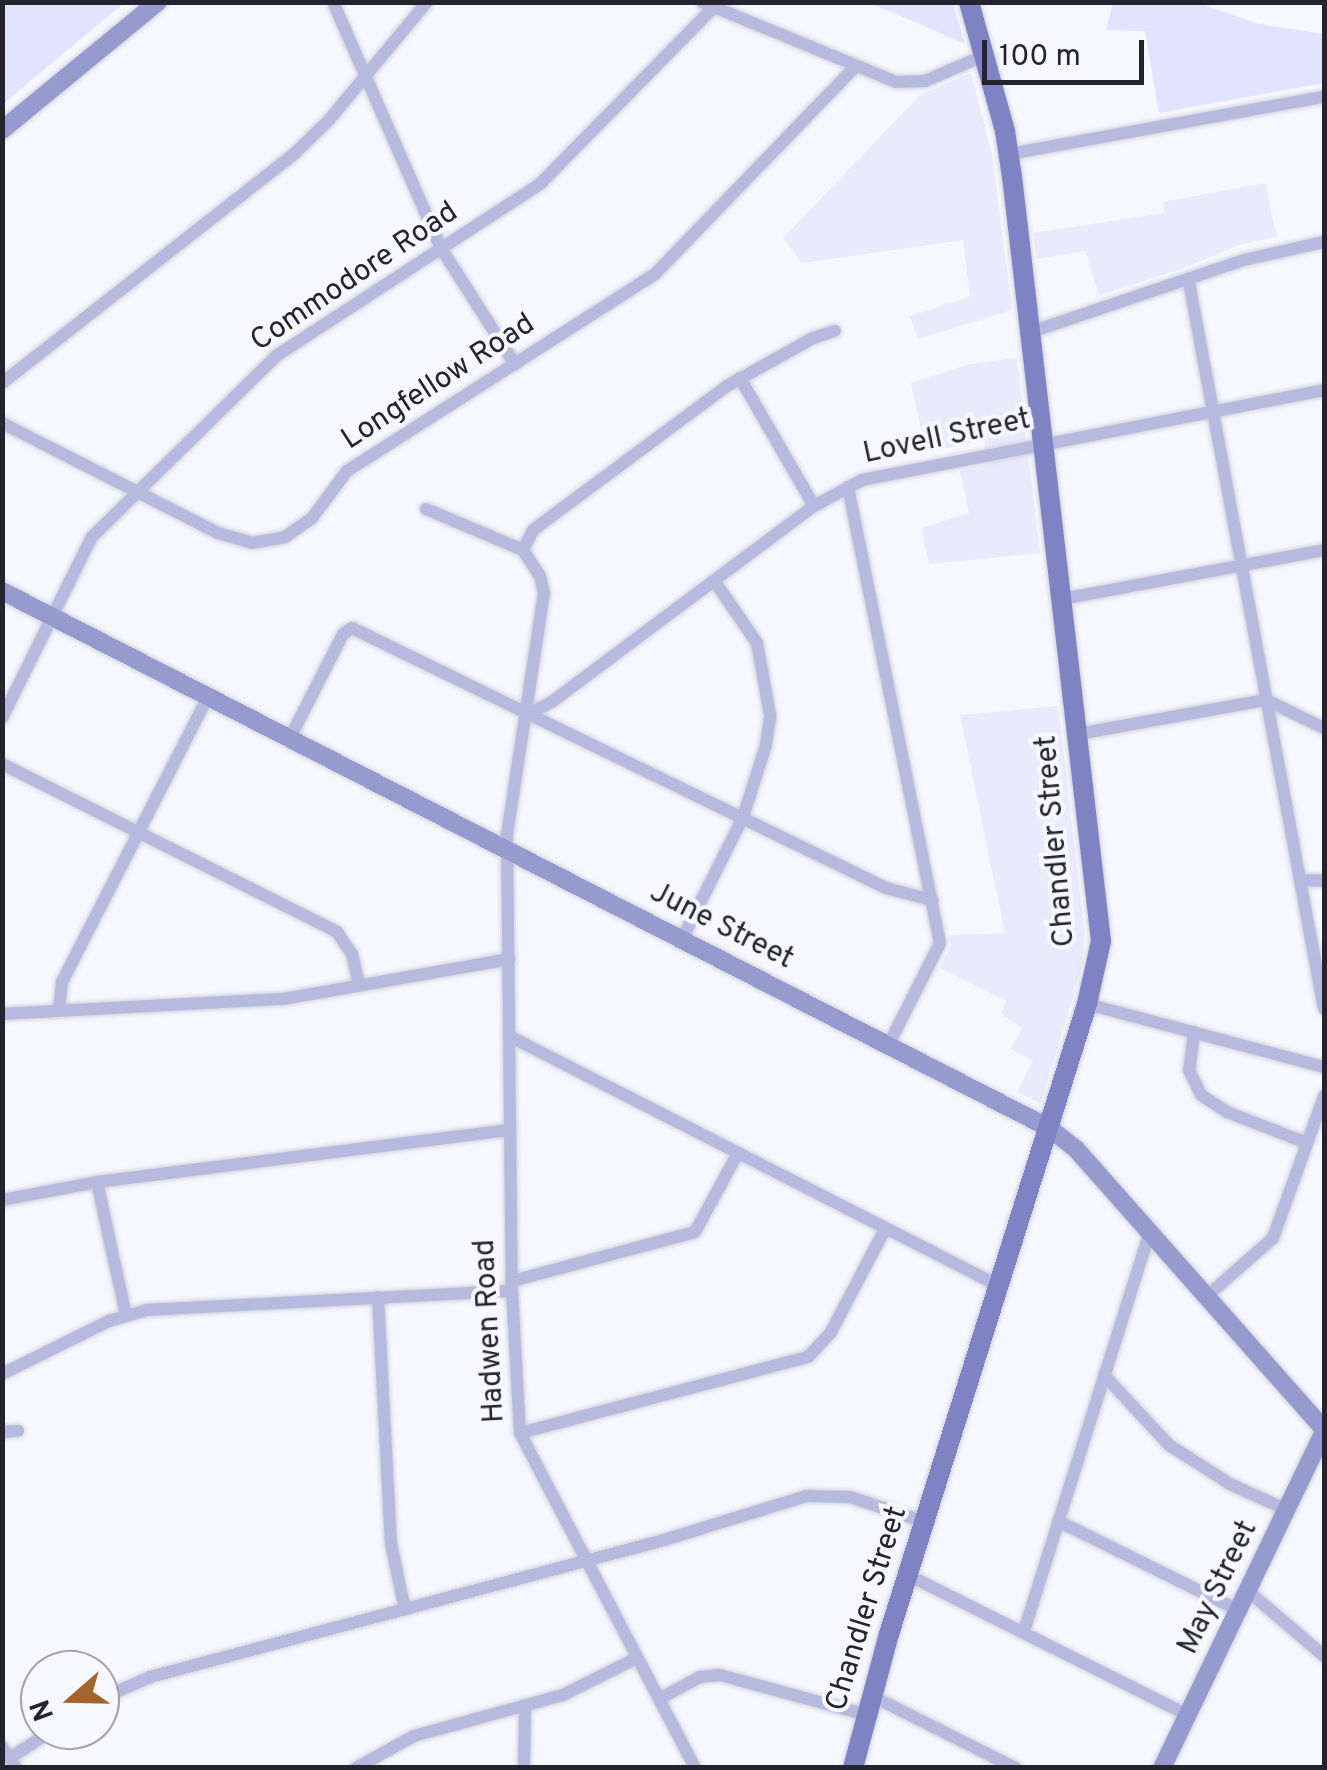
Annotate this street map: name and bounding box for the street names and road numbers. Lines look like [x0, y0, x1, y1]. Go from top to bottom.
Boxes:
street label: Commodore Road [245, 195, 465, 361]
street label: Longfellow Road [336, 307, 542, 459]
street label: Lovell Street [860, 403, 1034, 473]
street label: Chandler Street [1030, 734, 1084, 948]
street label: June Street [643, 875, 799, 979]
street label: Hadwen Road [468, 1238, 514, 1424]
street label: Chandler Street [820, 1502, 916, 1716]
street label: May Street [1171, 1515, 1267, 1661]

